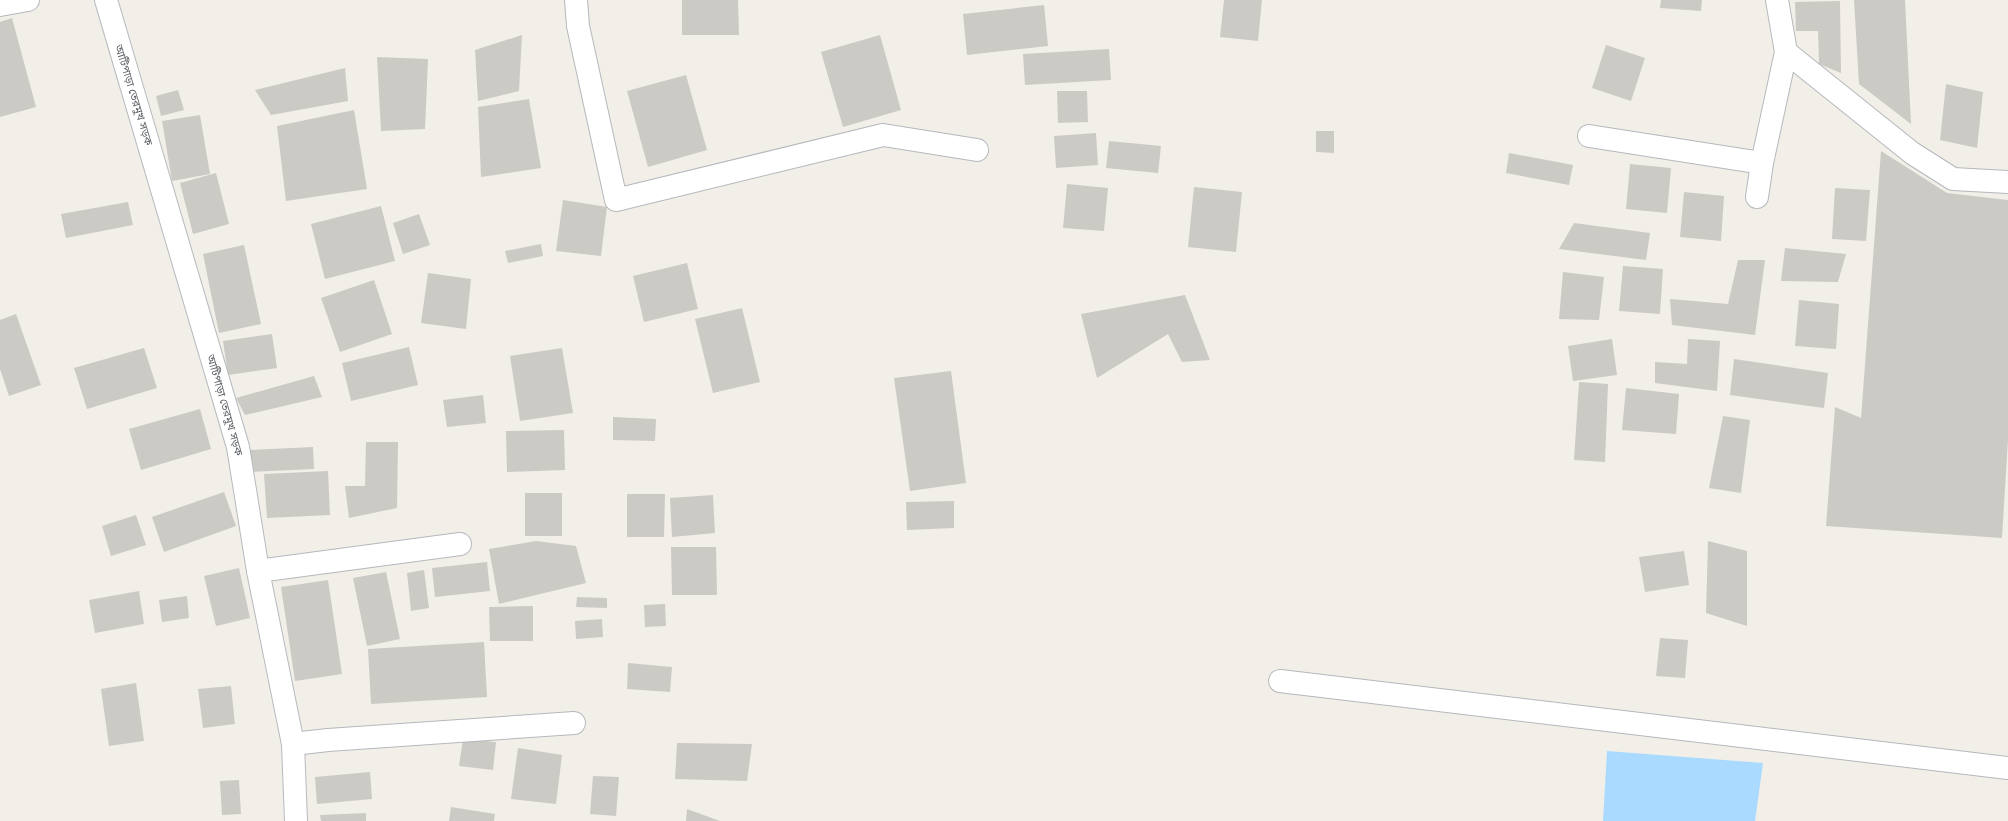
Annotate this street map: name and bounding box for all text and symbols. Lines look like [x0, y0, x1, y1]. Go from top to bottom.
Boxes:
street label: আটিপাড়া তেরমুখ সড়ক [112, 42, 156, 147]
street label: আটিপাড়া তেরমুখ সড়ক [204, 352, 246, 457]

